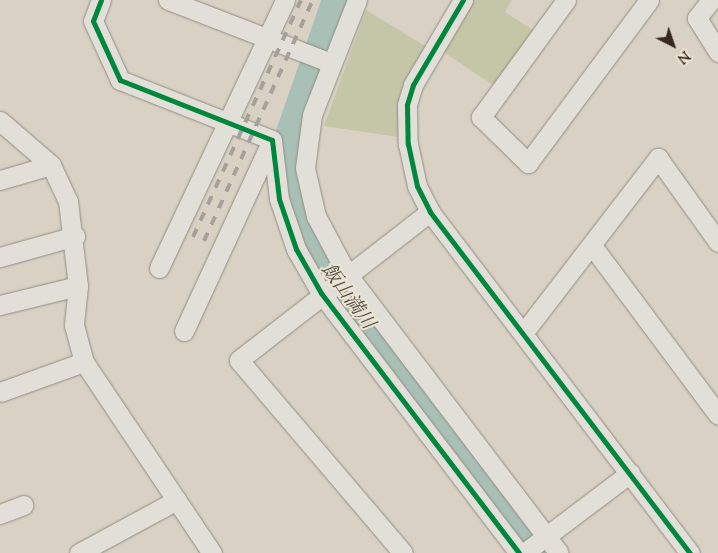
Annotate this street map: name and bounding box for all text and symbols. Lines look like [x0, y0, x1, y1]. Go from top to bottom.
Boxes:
north arrow [648, 20, 698, 70]
text: N [672, 45, 694, 68]
water label: 飯山満川 [315, 260, 379, 334]

